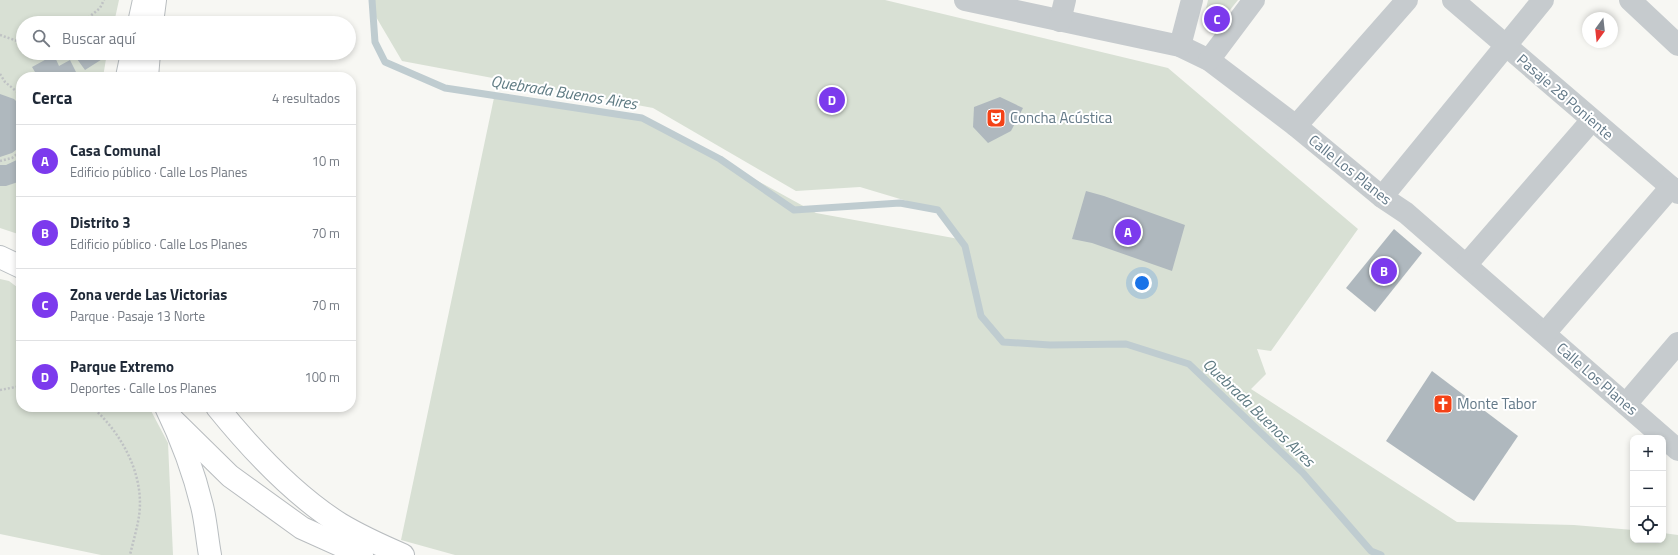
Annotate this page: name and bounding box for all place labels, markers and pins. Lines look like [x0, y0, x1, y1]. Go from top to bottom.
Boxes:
pin: C [1204, 4, 1230, 34]
pin: D [819, 85, 845, 115]
place label: Concha Acústica [1010, 106, 1113, 129]
theatre icon: Concha Acústica [985, 107, 1007, 129]
pin: A [1115, 217, 1141, 247]
pin: B [1371, 256, 1397, 286]
place label: Monte Tabor [1457, 392, 1537, 415]
church icon: Monte Tabor [1432, 393, 1454, 415]

